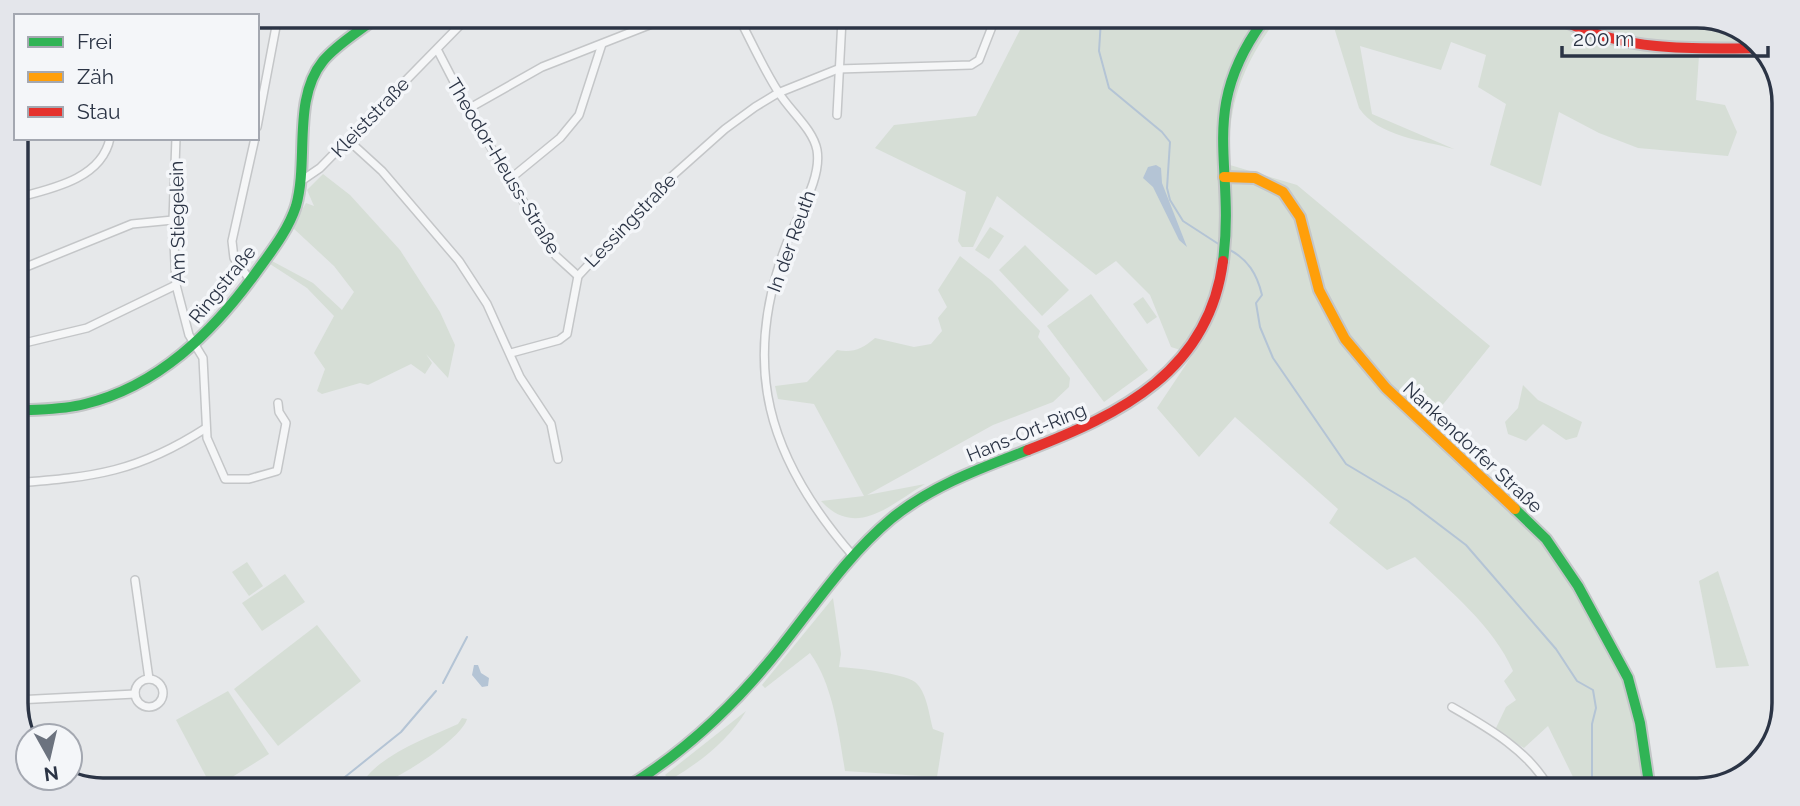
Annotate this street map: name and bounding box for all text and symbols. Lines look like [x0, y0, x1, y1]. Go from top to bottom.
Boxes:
legend [14, 14, 259, 140]
scale bar [1562, 14, 1769, 58]
text: 200 m [1573, 26, 1634, 51]
text: Frei [77, 29, 113, 54]
text: Zäh [77, 64, 114, 89]
street label: Kleiststraße [327, 73, 413, 161]
street label: Theodor-Heuss-Straße [443, 74, 565, 258]
text: Stau [77, 99, 121, 124]
street label: Am Stiegelein [165, 161, 189, 283]
street label: Lessingstraße [580, 169, 680, 271]
street label: In der Reuth [762, 187, 820, 295]
street label: Ringstraße [184, 241, 260, 327]
street label: Nankendorfer Straße [1399, 377, 1547, 517]
street label: Hans-Ort-Ring [963, 398, 1089, 466]
north arrow [14, 722, 84, 792]
text: N [43, 762, 60, 786]

